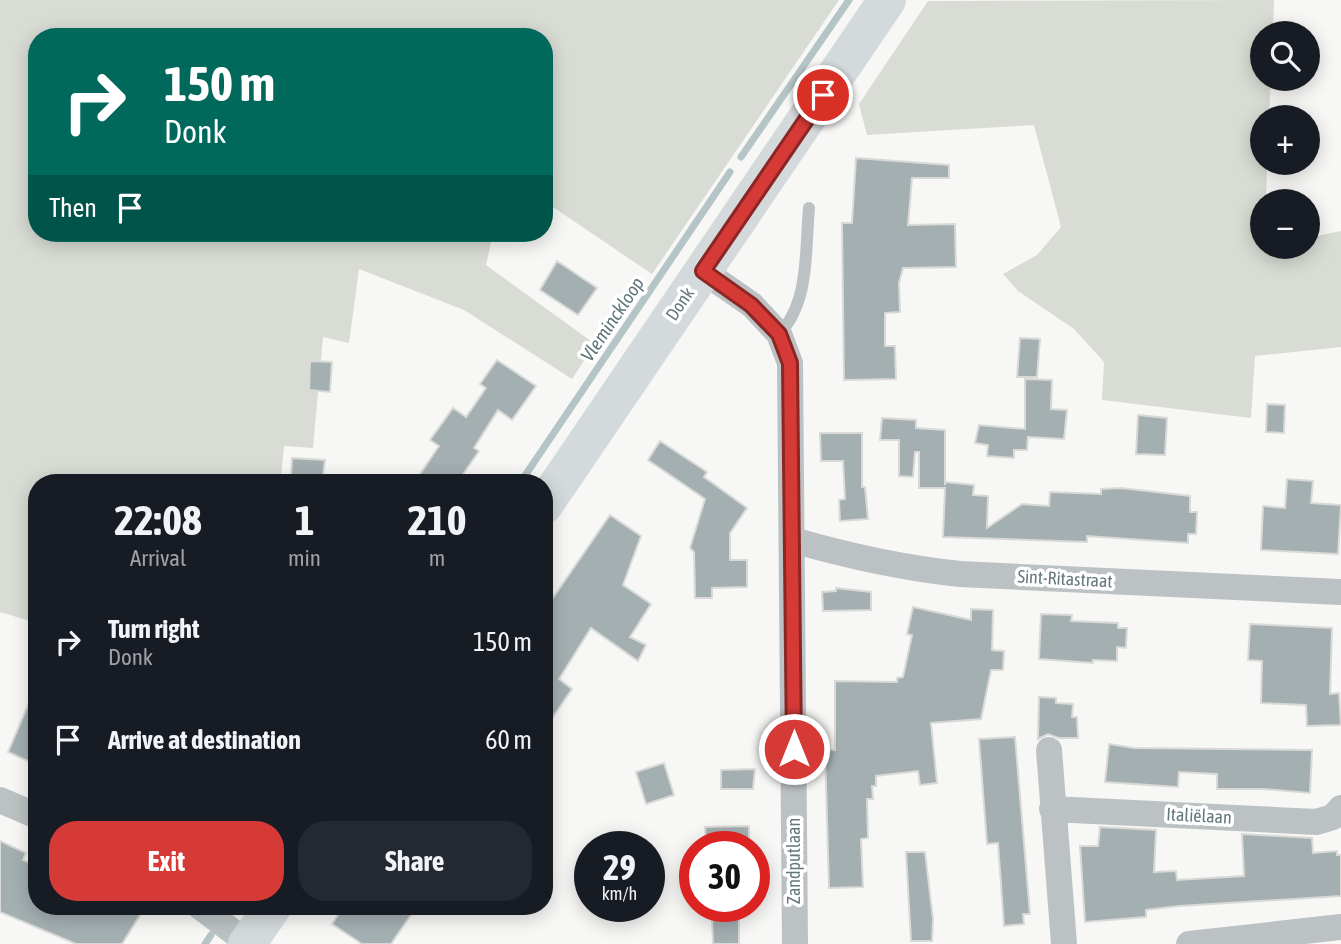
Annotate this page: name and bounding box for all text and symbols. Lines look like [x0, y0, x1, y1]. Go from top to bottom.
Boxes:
map controls [1250, 21, 1320, 259]
button: search [1250, 21, 1320, 91]
text: 150 m [164, 55, 275, 111]
icon: right [49, 56, 140, 147]
pin [793, 65, 853, 125]
icon: arrive [804, 76, 842, 114]
button: + [1250, 105, 1320, 175]
text: Donk [164, 113, 227, 150]
icon: arrive [111, 189, 149, 227]
button: − [1250, 189, 1320, 259]
text: Then [49, 193, 97, 223]
water label: Vleminckloop [576, 273, 648, 365]
street label: Donk [661, 283, 698, 324]
text: 22:08 [114, 496, 202, 544]
text: 1 [295, 496, 314, 544]
text: 210 [407, 496, 467, 544]
text: Arrival [130, 545, 186, 571]
text: min [288, 545, 321, 571]
text: m [429, 545, 445, 571]
street label: Sint-Ritastraat [1017, 566, 1113, 591]
text: Turn right [108, 614, 199, 644]
icon: right [49, 623, 87, 661]
text: 150 m [473, 627, 532, 657]
text: Donk [108, 644, 153, 670]
position arrow [757, 712, 831, 786]
icon: arrive [49, 721, 87, 759]
text: Arrive at destination [108, 725, 301, 755]
text: 60 m [485, 725, 532, 755]
street label: Italiëlaan [1166, 803, 1232, 828]
street label: Zandputlaan [783, 818, 804, 904]
button: Exit [49, 821, 284, 901]
button: Share [298, 821, 532, 901]
speed limit sign: 30 [679, 831, 770, 922]
text: 29 [603, 847, 636, 887]
text: km/h [602, 883, 637, 904]

